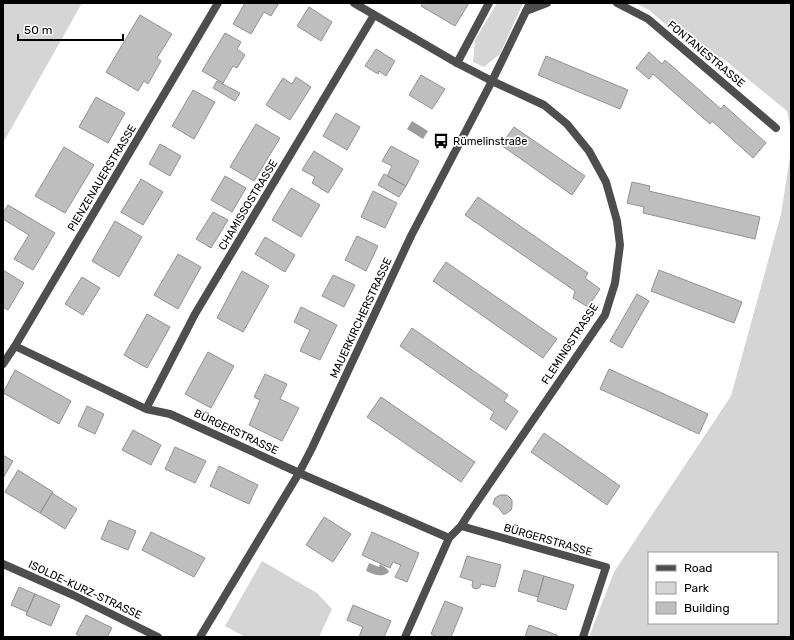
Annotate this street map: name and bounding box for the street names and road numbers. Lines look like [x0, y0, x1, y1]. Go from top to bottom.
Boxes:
street label: FONTANESTRASSE [665, 18, 747, 90]
street label: PIENZENAUERSTRASSE [65, 122, 139, 234]
street label: CHAMISSOSTRASSE [216, 157, 280, 253]
street label: MAUERKIRCHERSTRASSE [327, 255, 395, 380]
street label: FLEMINGSTRASSE [539, 301, 601, 387]
street label: BÜRGERSTRASSE [192, 407, 281, 457]
street label: BÜRGERSTRASSE [502, 521, 594, 559]
street label: ISOLDE-KURZ-STRASSE [26, 558, 144, 622]

